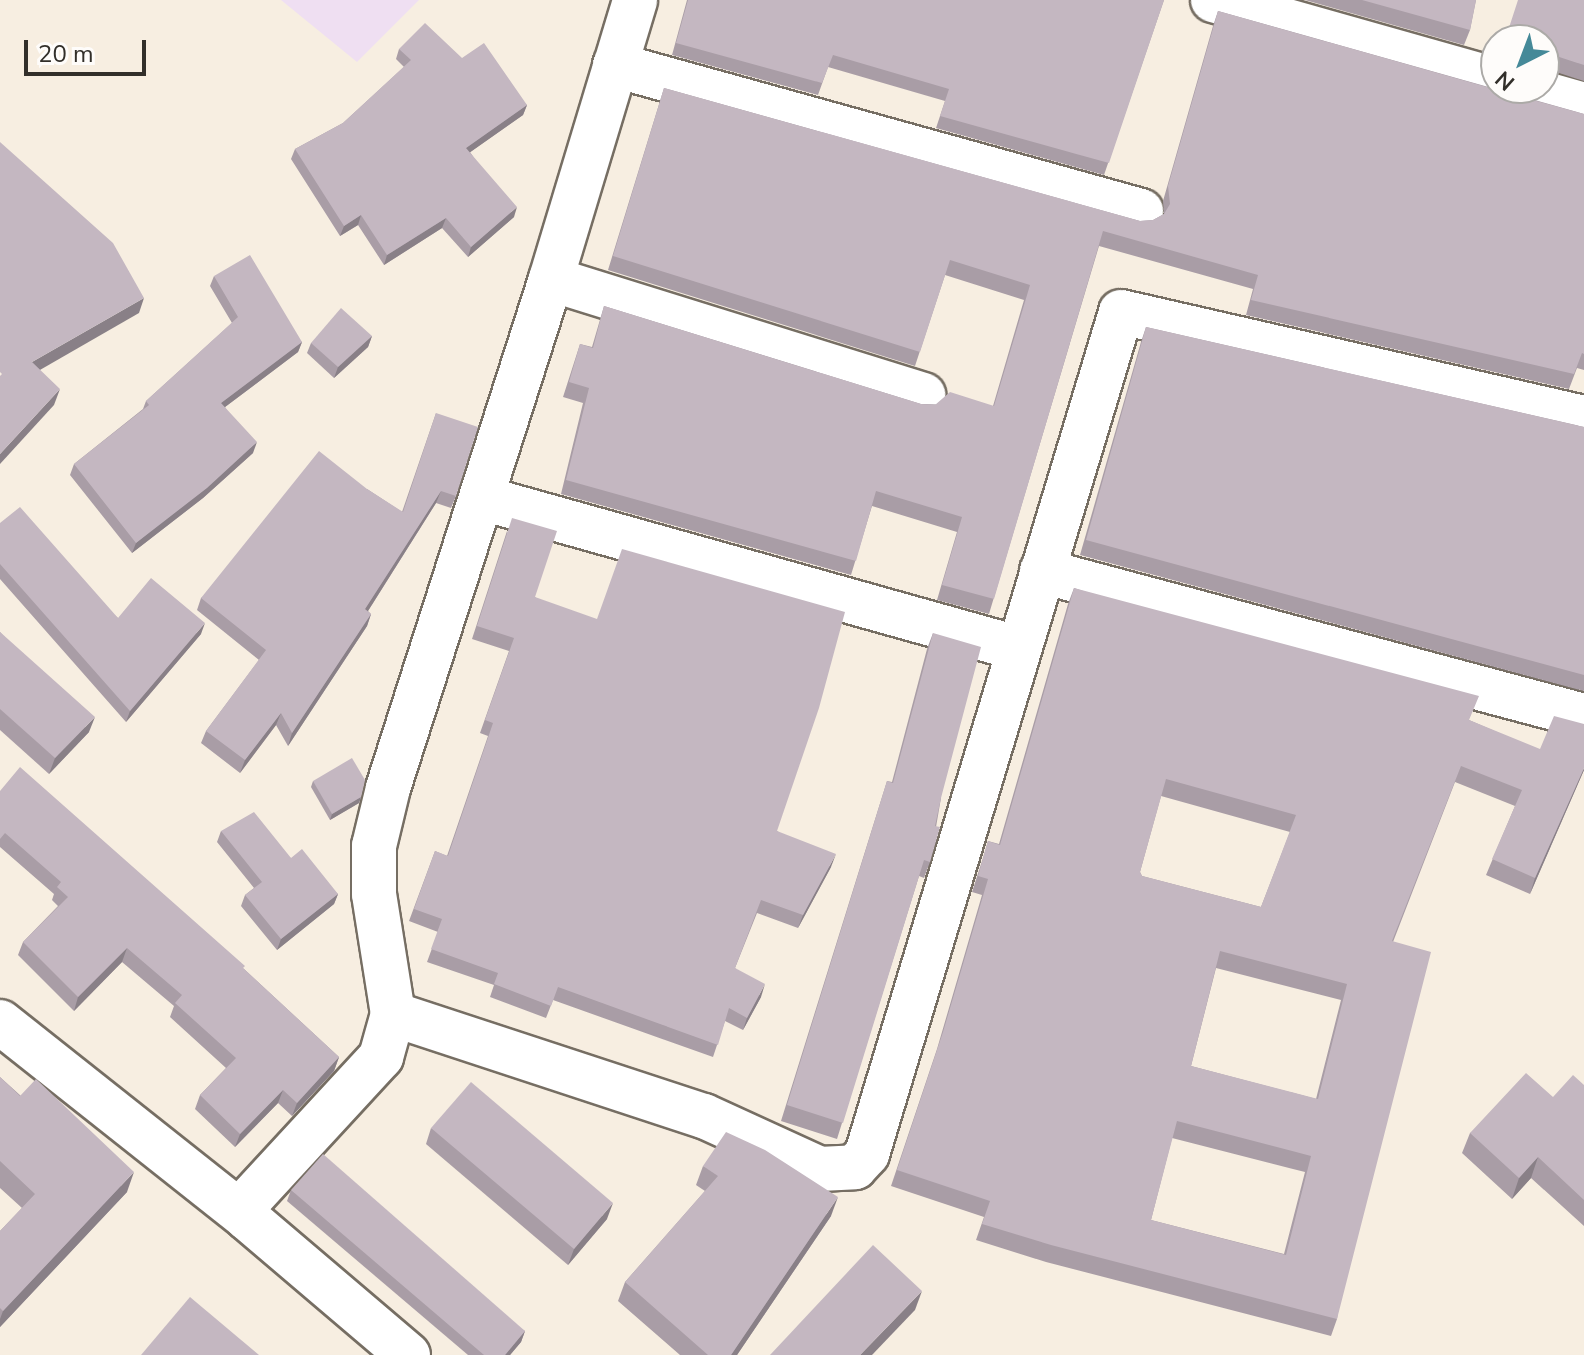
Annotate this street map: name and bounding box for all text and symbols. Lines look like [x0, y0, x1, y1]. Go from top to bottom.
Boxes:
scale bar [28, 24, 150, 74]
north arrow [1480, 24, 1560, 104]
text: 20 m [38, 38, 94, 70]
text: N [1489, 64, 1521, 97]

